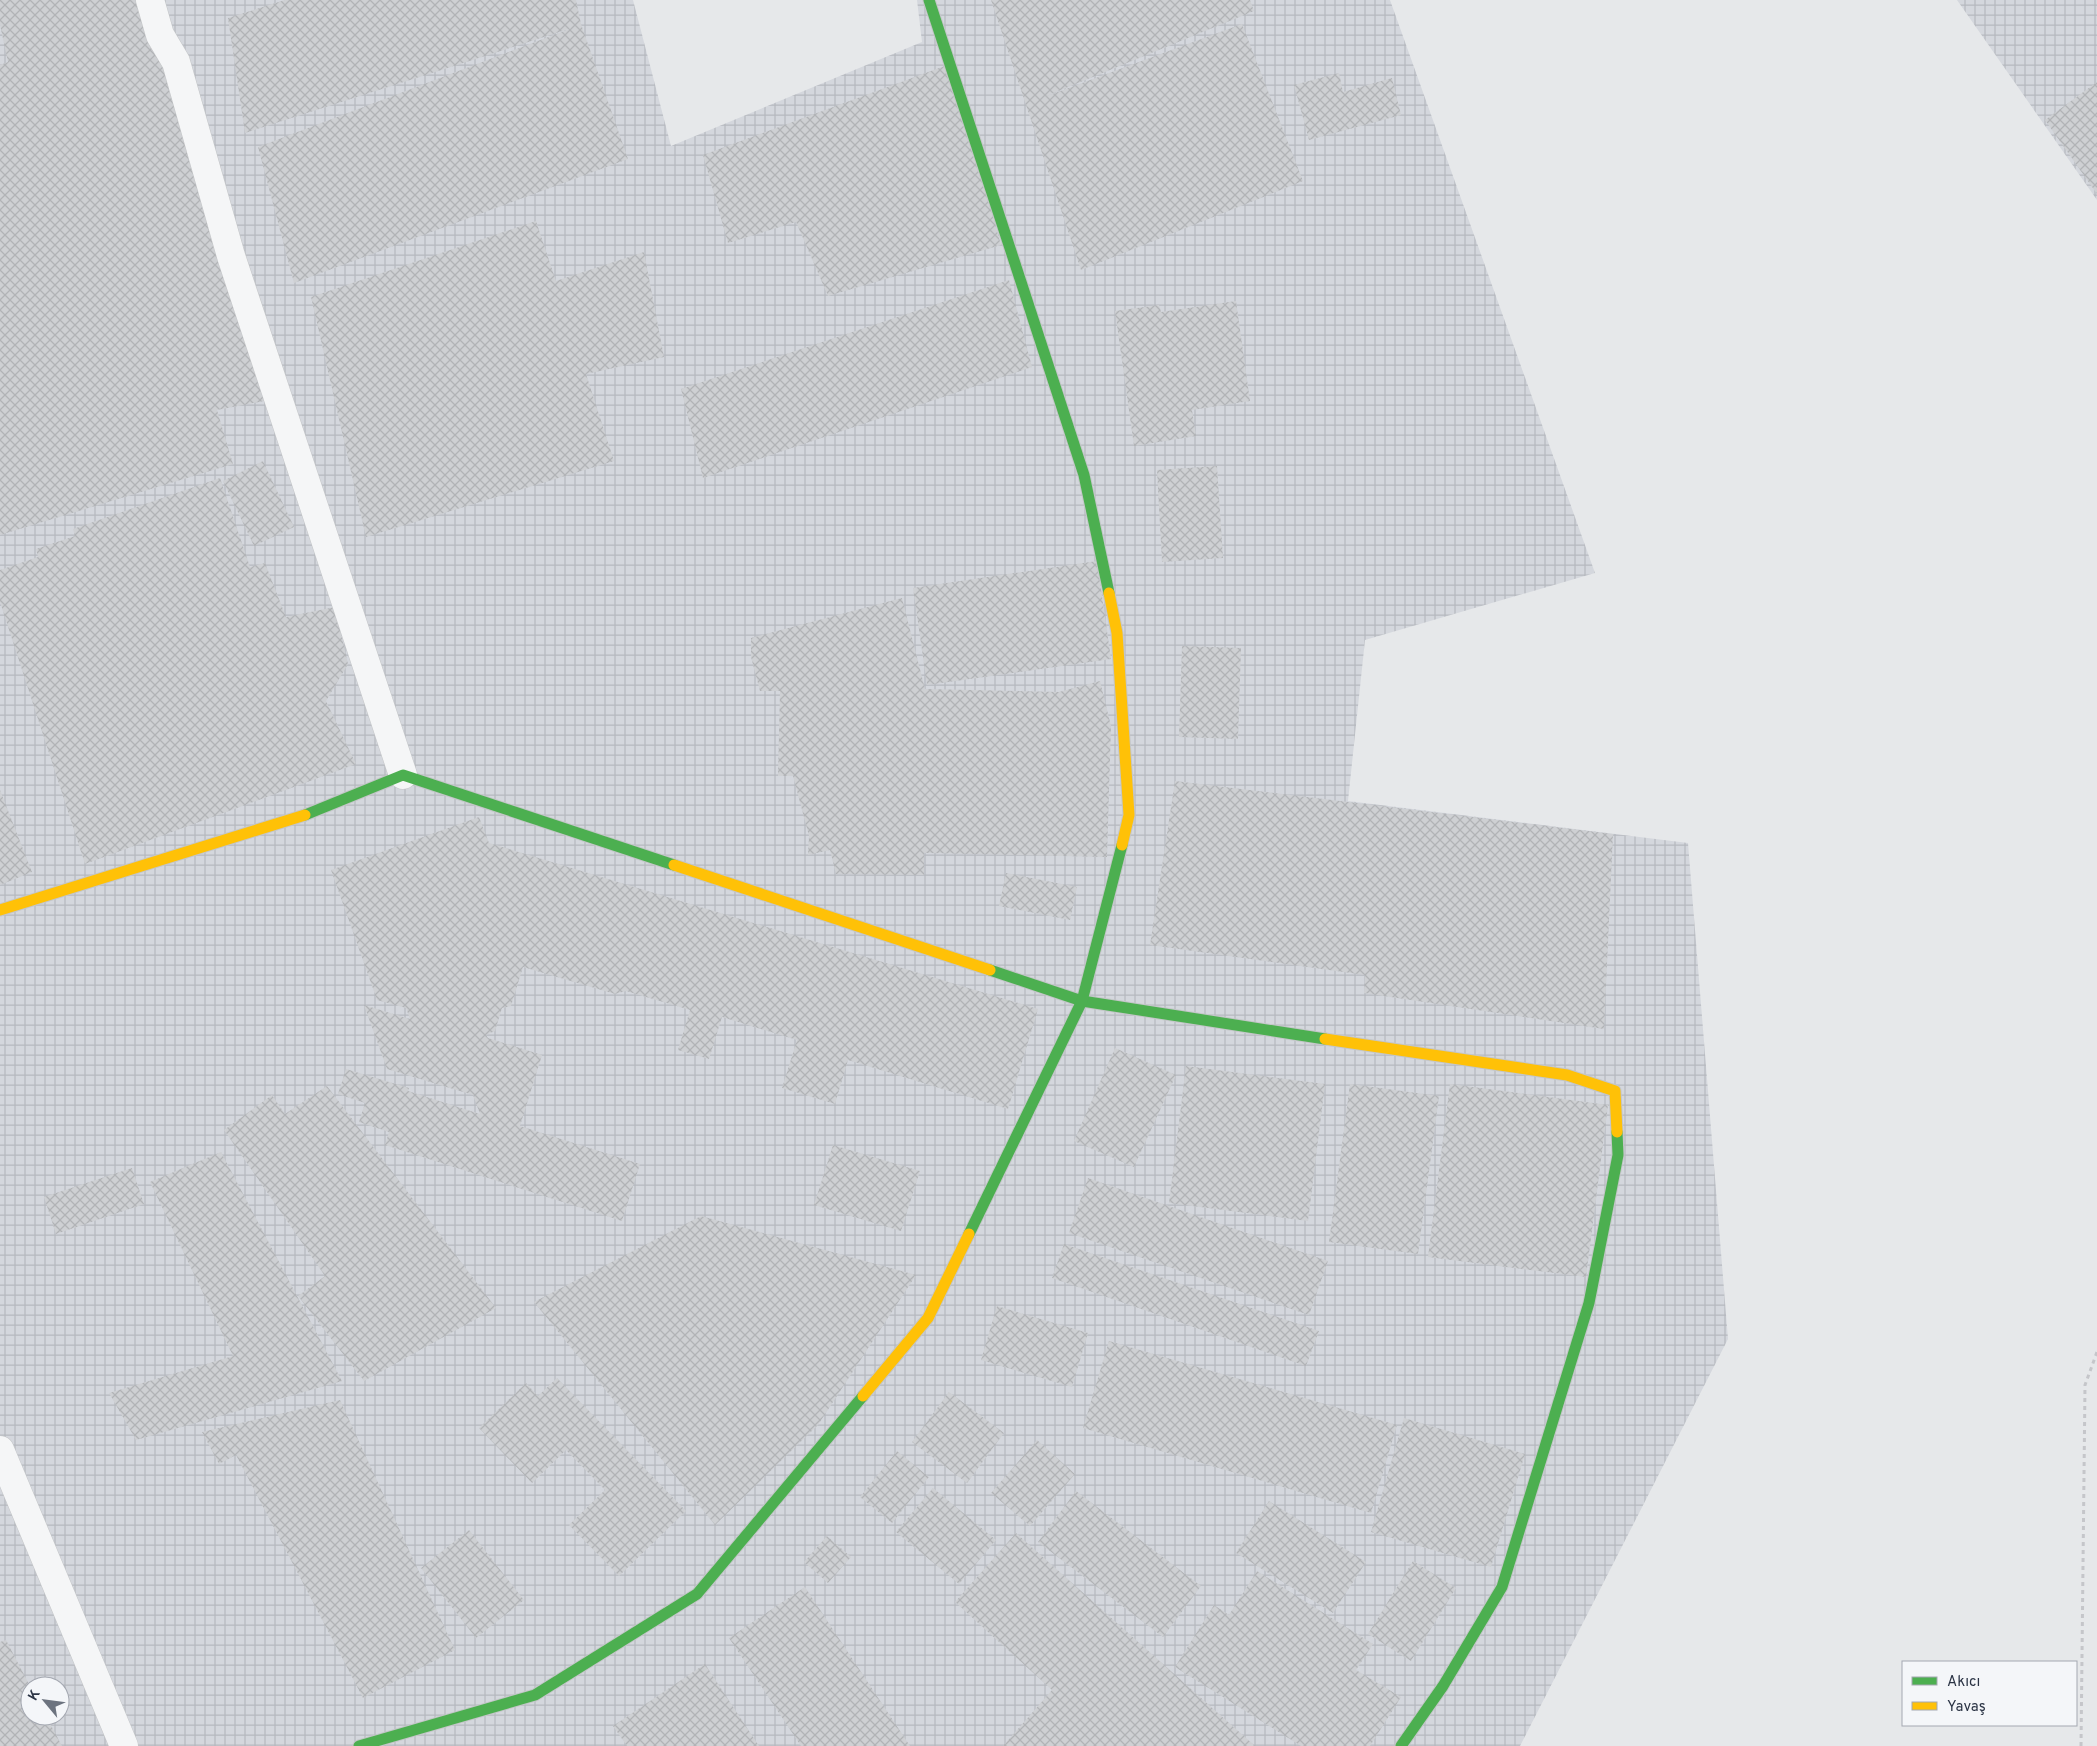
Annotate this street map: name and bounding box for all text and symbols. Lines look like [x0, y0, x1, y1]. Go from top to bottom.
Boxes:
legend [1902, 1661, 2077, 1726]
text: Akıcı [1947, 1673, 1980, 1692]
north arrow [20, 1676, 70, 1726]
text: K [25, 1687, 45, 1704]
text: Yavaş [1947, 1698, 1986, 1717]

